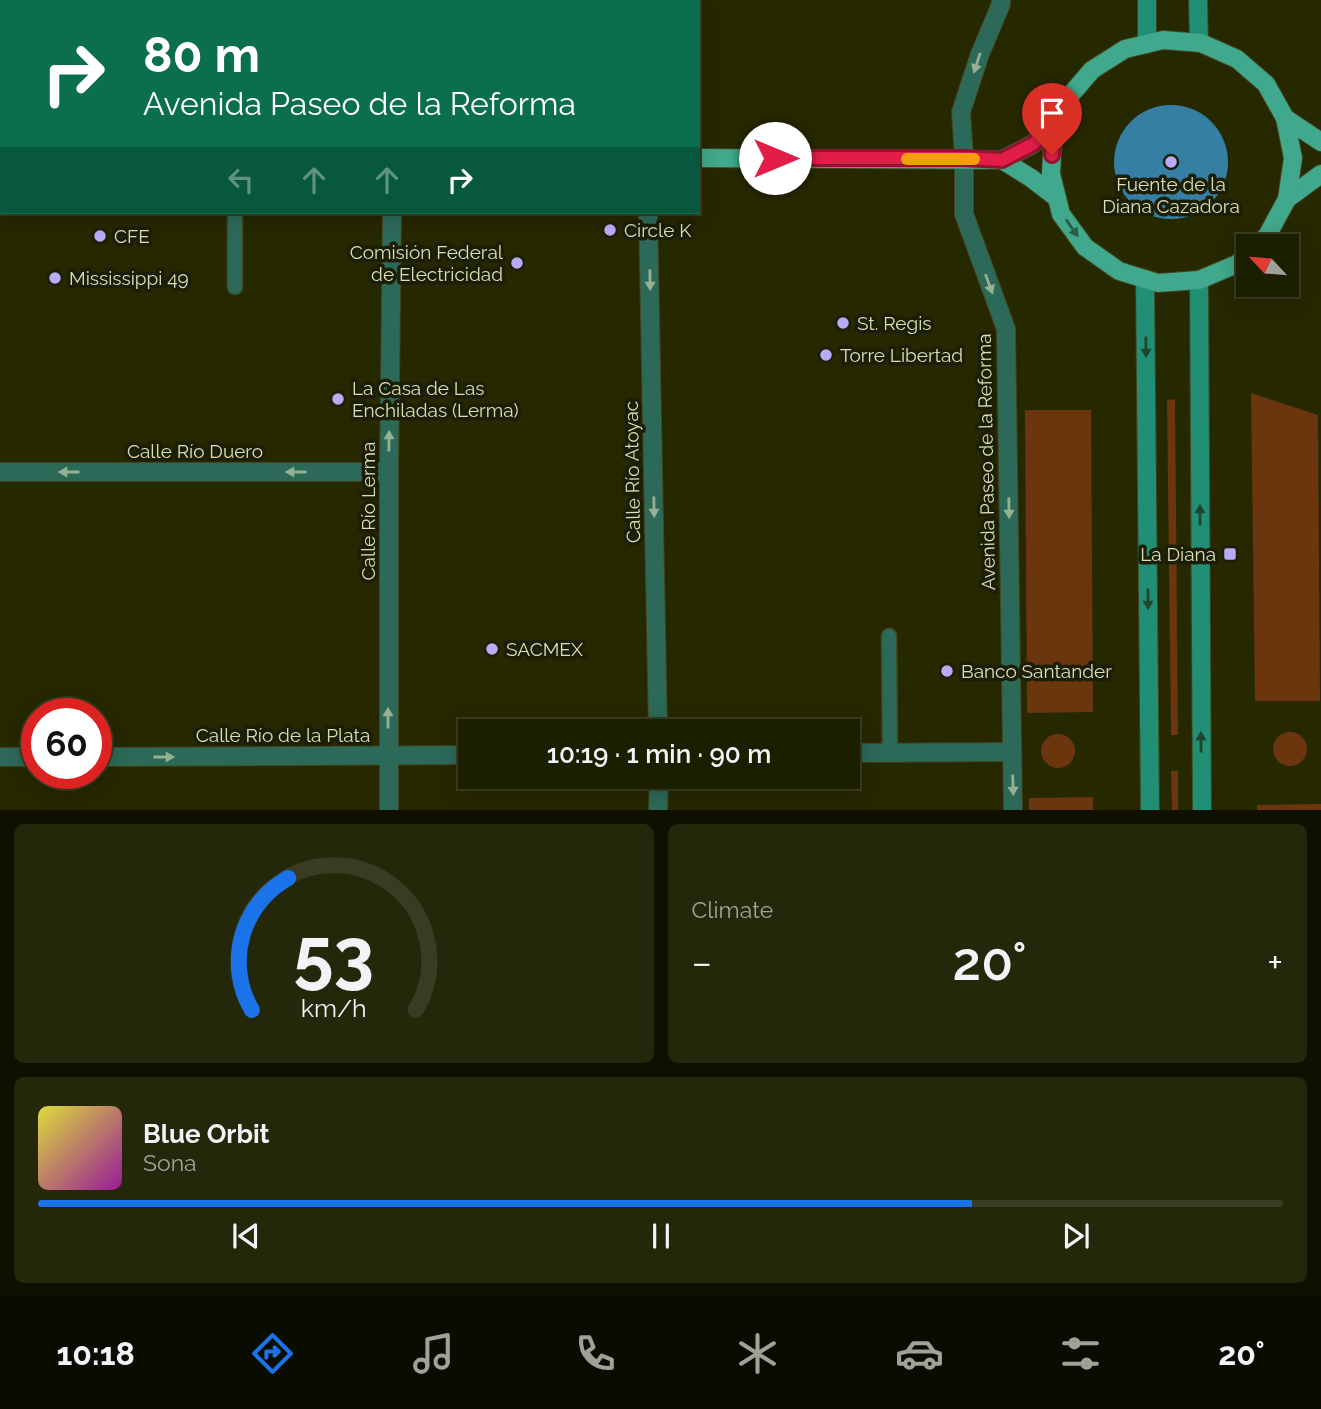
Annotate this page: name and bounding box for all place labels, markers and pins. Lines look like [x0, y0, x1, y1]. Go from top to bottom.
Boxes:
pin [1022, 83, 1082, 155]
marker: Fuente de la Diana Cazadora [1163, 154, 1179, 170]
place label: Fuente de la Diana Cazadora [1102, 173, 1240, 217]
place label: Circle K [624, 219, 692, 241]
marker: Circle K [602, 222, 618, 238]
place label: CFE [114, 225, 150, 247]
marker: CFE [92, 228, 108, 244]
place label: Comisión Federal de Electricidad [350, 241, 504, 285]
marker: Comisión Federal de Electricidad [509, 255, 525, 271]
place label: Mississippi 49 [69, 267, 189, 289]
marker: Mississippi 49 [47, 270, 63, 286]
place label: St. Regis [857, 312, 931, 334]
marker: St. Regis [835, 315, 851, 331]
place label: Torre Libertad [840, 344, 963, 366]
marker: Torre Libertad [818, 347, 834, 363]
place label: La Casa de Las Enchiladas (Lerma) [352, 377, 519, 421]
marker: La Casa de Las Enchiladas (Lerma) [330, 391, 346, 407]
place label: La Diana [1140, 543, 1216, 565]
marker: La Diana [1222, 546, 1238, 562]
place label: SACMEX [506, 638, 583, 660]
marker: SACMEX [484, 641, 500, 657]
place label: Banco Santander [961, 660, 1112, 682]
marker: Banco Santander [939, 663, 955, 679]

